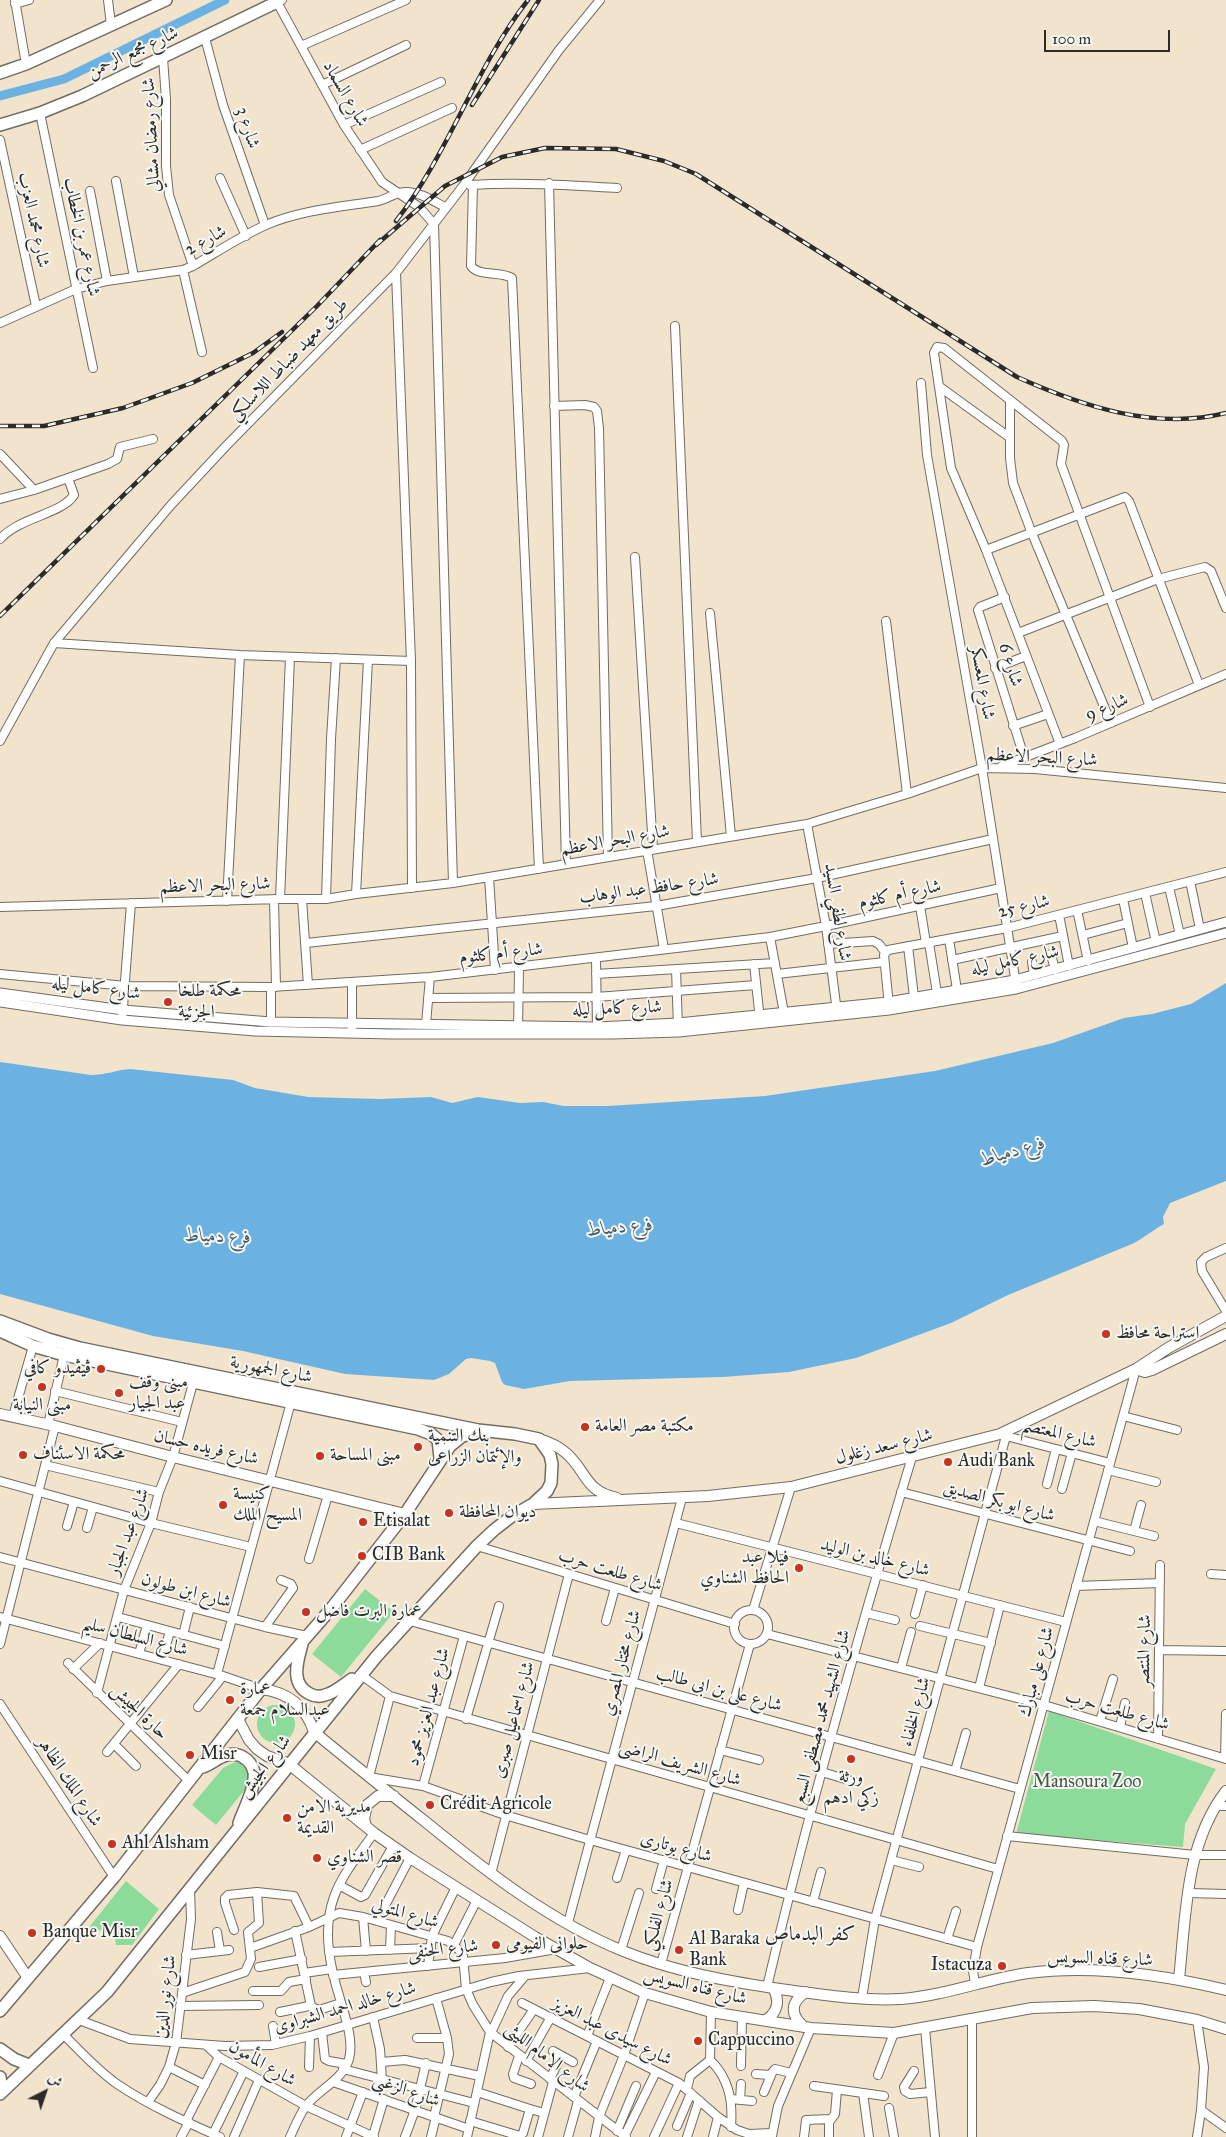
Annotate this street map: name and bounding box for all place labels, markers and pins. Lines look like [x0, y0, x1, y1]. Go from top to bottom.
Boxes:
place label: محكمة طلخا الجزئية [178, 981, 241, 1024]
marker: محكمة طلخا الجزئية [162, 996, 174, 1008]
place label: استراحة محافظ [1116, 1323, 1199, 1345]
marker: استراحة محافظ [1100, 1328, 1112, 1340]
place label: ڤيڤيدو كافي [24, 1358, 91, 1380]
marker: ڤيڤيدو كافي [95, 1363, 107, 1375]
place label: مبنى وقف عبد الجيار [129, 1372, 188, 1415]
marker: مبنى النيابة [36, 1381, 48, 1393]
marker: مبنى وقف عبد الجيار [113, 1387, 125, 1399]
place label: مبنى النيابة [13, 1395, 71, 1417]
place label: مكتبة مصر العامة [595, 1416, 694, 1438]
marker: مكتبة مصر العامة [579, 1421, 591, 1433]
place label: بنك التنمية والإئتمان الزراعى [428, 1426, 522, 1468]
marker: بنك التنمية والإئتمان الزراعى [412, 1441, 424, 1453]
place label: محكمة الاسئناف [33, 1444, 125, 1466]
place label: مبنى المساحة [330, 1445, 401, 1467]
marker: محكمة الاسئناف [17, 1449, 29, 1461]
marker: مبنى المساحة [314, 1450, 326, 1462]
place label: Audi Bank [958, 1451, 1035, 1473]
marker: Audi Bank [942, 1456, 954, 1468]
place label: كنيسة المسيح الملك [233, 1484, 302, 1526]
marker: كنيسة المسيح الملك [217, 1499, 229, 1511]
place label: ديوان المحافظة [459, 1502, 536, 1524]
marker: ديوان المحافظة [443, 1507, 455, 1519]
place label: Etisalat [373, 1511, 430, 1533]
marker: Etisalat [357, 1516, 369, 1528]
place label: CIB Bank [372, 1545, 445, 1567]
place label: فيلا عبد الحافظ الشناوي [700, 1547, 789, 1590]
marker: CIB Bank [356, 1550, 368, 1562]
marker: فيلا عبد الحافظ الشناوي [793, 1562, 805, 1574]
place label: عمارة البرت فاضل [316, 1601, 422, 1623]
marker: عمارة البرت فاضل [300, 1606, 312, 1618]
place label: عمارة عبدالسلام جمعة [240, 1679, 330, 1722]
marker: عمارة عبدالسلام جمعة [224, 1694, 236, 1706]
place label: Misr [200, 1744, 237, 1766]
marker: Misr [184, 1749, 196, 1761]
marker: ورثة زكي ادهم [845, 1753, 857, 1765]
place label: ورثة زكي ادهم [823, 1767, 879, 1810]
place label: Crédit Agricole [440, 1794, 552, 1816]
place label: مديرية الامن القديمة [297, 1797, 371, 1840]
marker: Crédit Agricole [424, 1799, 436, 1811]
marker: مديرية الامن القديمة [281, 1812, 293, 1824]
place label: Ahl Alsham [122, 1833, 209, 1855]
marker: Ahl Alsham [106, 1838, 118, 1850]
place label: قصر الشناوي [327, 1847, 402, 1869]
marker: قصر الشناوي [311, 1852, 323, 1864]
place label: Banque Misr [42, 1922, 138, 1944]
marker: Banque Misr [26, 1927, 38, 1939]
place label: Al Baraka Bank [689, 1929, 760, 1972]
place label: حلوانى الفيومى [506, 1934, 588, 1956]
marker: حلوانى الفيومى [490, 1939, 502, 1951]
marker: Al Baraka Bank [673, 1944, 685, 1956]
place label: Istacuza [931, 1955, 992, 1977]
marker: Istacuza [996, 1960, 1008, 1972]
place label: Cappuccino [708, 2030, 795, 2052]
marker: Cappuccino [692, 2035, 704, 2047]

